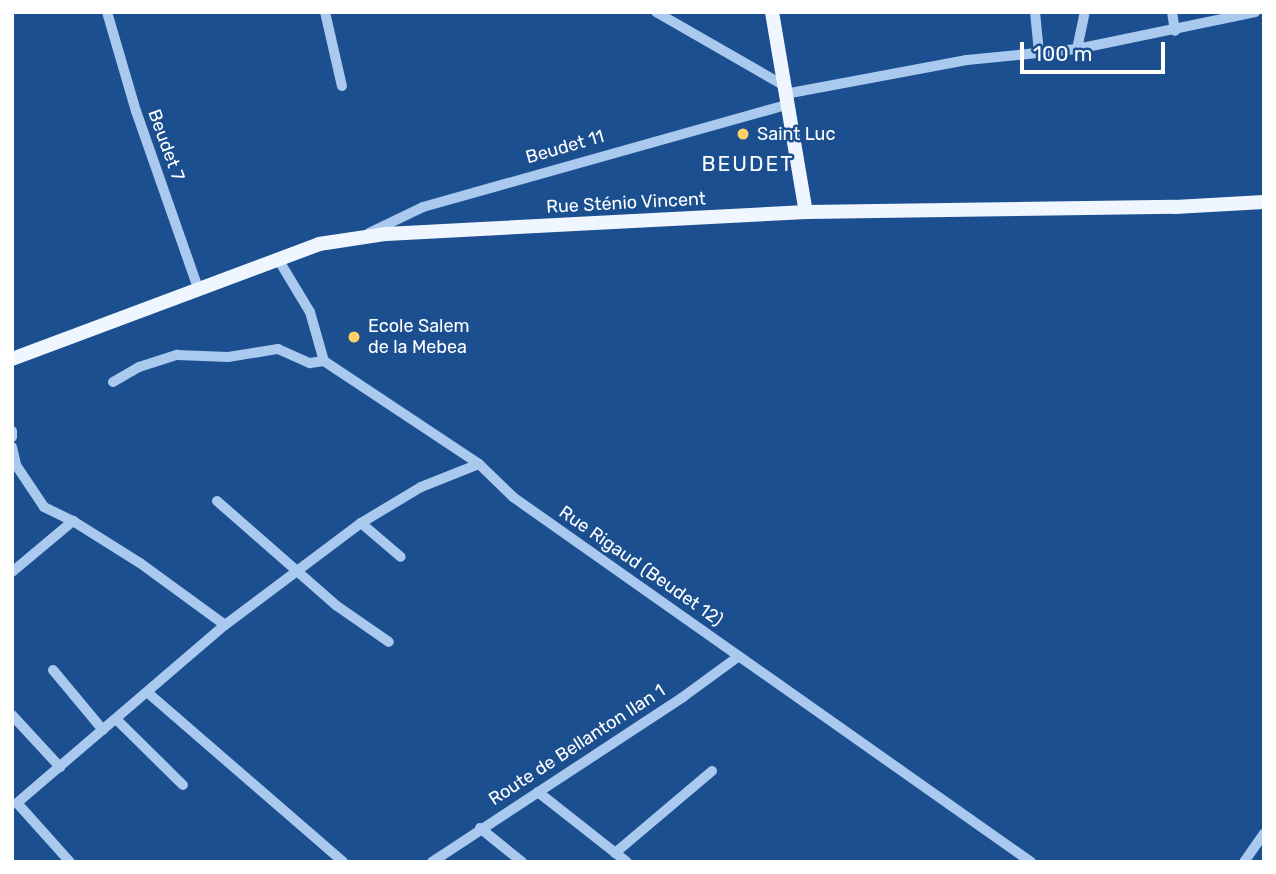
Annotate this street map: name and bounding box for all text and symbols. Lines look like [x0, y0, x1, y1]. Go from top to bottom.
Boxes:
scale bar [1024, 28, 1169, 72]
text: 100 m [1033, 41, 1092, 66]
street label: Beudet 7 [143, 106, 189, 184]
place label: Saint Luc [757, 123, 835, 145]
street label: Beudet 11 [523, 126, 607, 168]
marker: Saint Luc [735, 126, 751, 142]
district label: BEUDET [702, 151, 794, 177]
street label: Rue Sténio Vincent [545, 188, 707, 218]
place label: Ecole Salem de la Mebea [368, 316, 470, 358]
marker: Ecole Salem de la Mebea [346, 329, 362, 345]
street label: Rue Rigaud (Beudet 12) [555, 501, 727, 631]
street label: Route de Bellanton Ilan 1 [485, 680, 669, 810]

